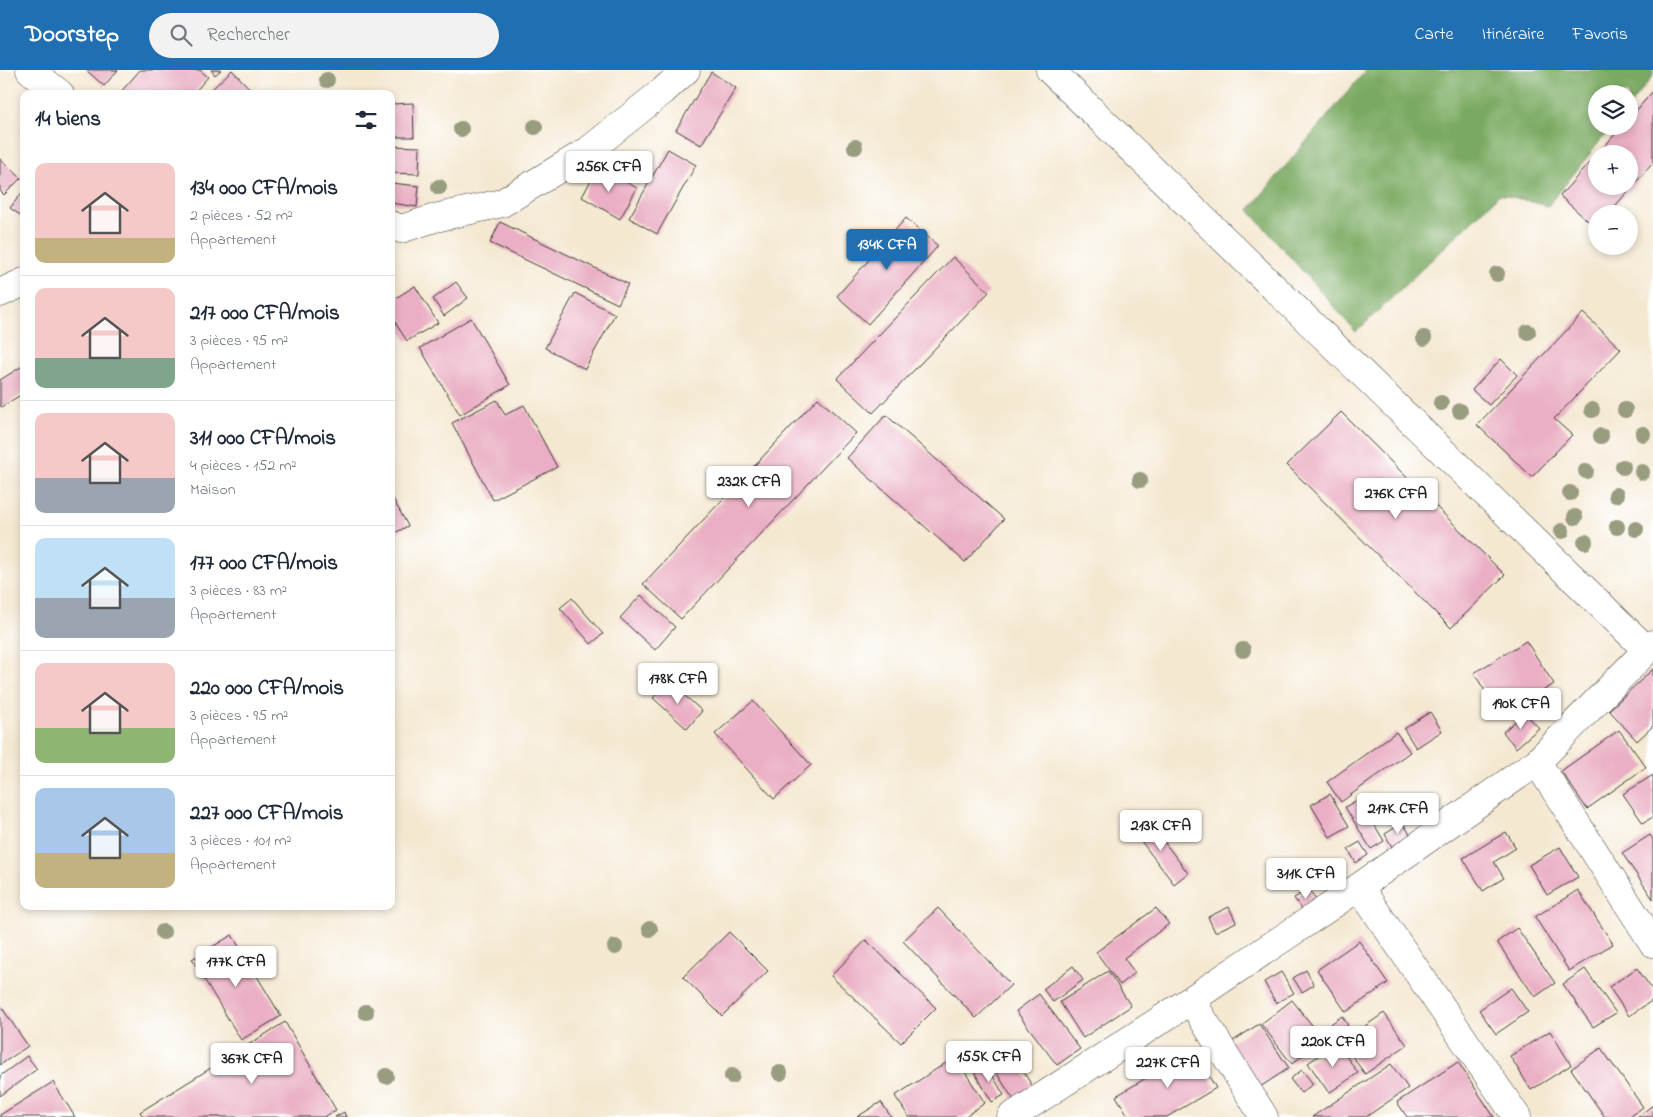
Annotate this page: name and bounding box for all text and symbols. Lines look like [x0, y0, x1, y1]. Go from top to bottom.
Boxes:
search box [149, 13, 499, 58]
text: Doorstep [25, 18, 119, 53]
icon: search [167, 21, 195, 49]
text: Rechercher [207, 22, 290, 49]
text: Carte [1414, 22, 1454, 48]
text: Itinéraire [1482, 22, 1544, 48]
text: Favoris [1572, 22, 1628, 48]
map controls [1588, 85, 1638, 255]
button: layers [1588, 85, 1638, 135]
text: 14 biens [35, 105, 101, 135]
icon: filters [352, 106, 380, 134]
button: + [1588, 145, 1638, 195]
pin: 256K CFA [557, 150, 661, 193]
text: 256K CFA [577, 155, 641, 179]
text: 134 000 CFA/mois [190, 174, 338, 204]
icon: home [75, 183, 135, 243]
text: 2 pièces · 52 m² [190, 204, 293, 228]
button: − [1588, 205, 1638, 255]
text: Appartement [190, 228, 276, 252]
pin: 134K CFA [835, 228, 939, 271]
text: 134K CFA [857, 233, 917, 257]
text: 217 000 CFA/mois [190, 299, 340, 329]
icon: home [75, 308, 135, 368]
text: 3 pièces · 95 m² [190, 329, 288, 353]
text: Appartement [190, 353, 276, 377]
text: 311 000 CFA/mois [190, 424, 336, 454]
icon: home [75, 433, 135, 493]
text: 4 pièces · 152 m² [190, 454, 297, 478]
pin: 232K CFA [697, 466, 801, 508]
text: 232K CFA [717, 470, 781, 494]
text: Maison [190, 478, 236, 502]
pin: 276K CFA [1344, 478, 1448, 520]
text: 276K CFA [1365, 482, 1427, 506]
text: 177 000 CFA/mois [190, 549, 338, 579]
icon: home [75, 558, 135, 618]
text: 3 pièces · 83 m² [190, 579, 287, 603]
text: Appartement [190, 603, 276, 627]
pin: 178K CFA [626, 662, 730, 705]
text: 178K CFA [649, 667, 707, 691]
text: 220 000 CFA/mois [190, 674, 344, 704]
icon: home [75, 683, 135, 743]
pin: 190K CFA [1469, 688, 1573, 730]
text: 190K CFA [1492, 692, 1550, 716]
text: 3 pièces · 95 m² [190, 704, 288, 728]
text: Appartement [190, 728, 276, 752]
pin: 217K CFA [1346, 792, 1450, 835]
text: 217K CFA [1368, 797, 1428, 821]
text: 227 000 CFA/mois [190, 799, 344, 829]
icon: home [75, 808, 135, 868]
pin: 213K CFA [1109, 810, 1213, 852]
text: 213K CFA [1131, 814, 1191, 838]
text: 3 pièces · 101 m² [190, 829, 291, 853]
text: Appartement [190, 853, 276, 877]
pin: 311K CFA [1254, 858, 1358, 900]
text: 311K CFA [1277, 862, 1335, 886]
pin: 177K CFA [184, 946, 288, 988]
text: 177K CFA [206, 950, 266, 974]
pin: 220K CFA [1281, 1026, 1385, 1068]
text: 220K CFA [1301, 1030, 1365, 1054]
pin: 155K CFA [937, 1040, 1041, 1083]
pin: 367K CFA [200, 1042, 304, 1085]
text: 155K CFA [957, 1045, 1021, 1069]
pin: 227K CFA [1116, 1046, 1220, 1089]
text: 367K CFA [221, 1047, 283, 1071]
text: 227K CFA [1136, 1051, 1200, 1075]

